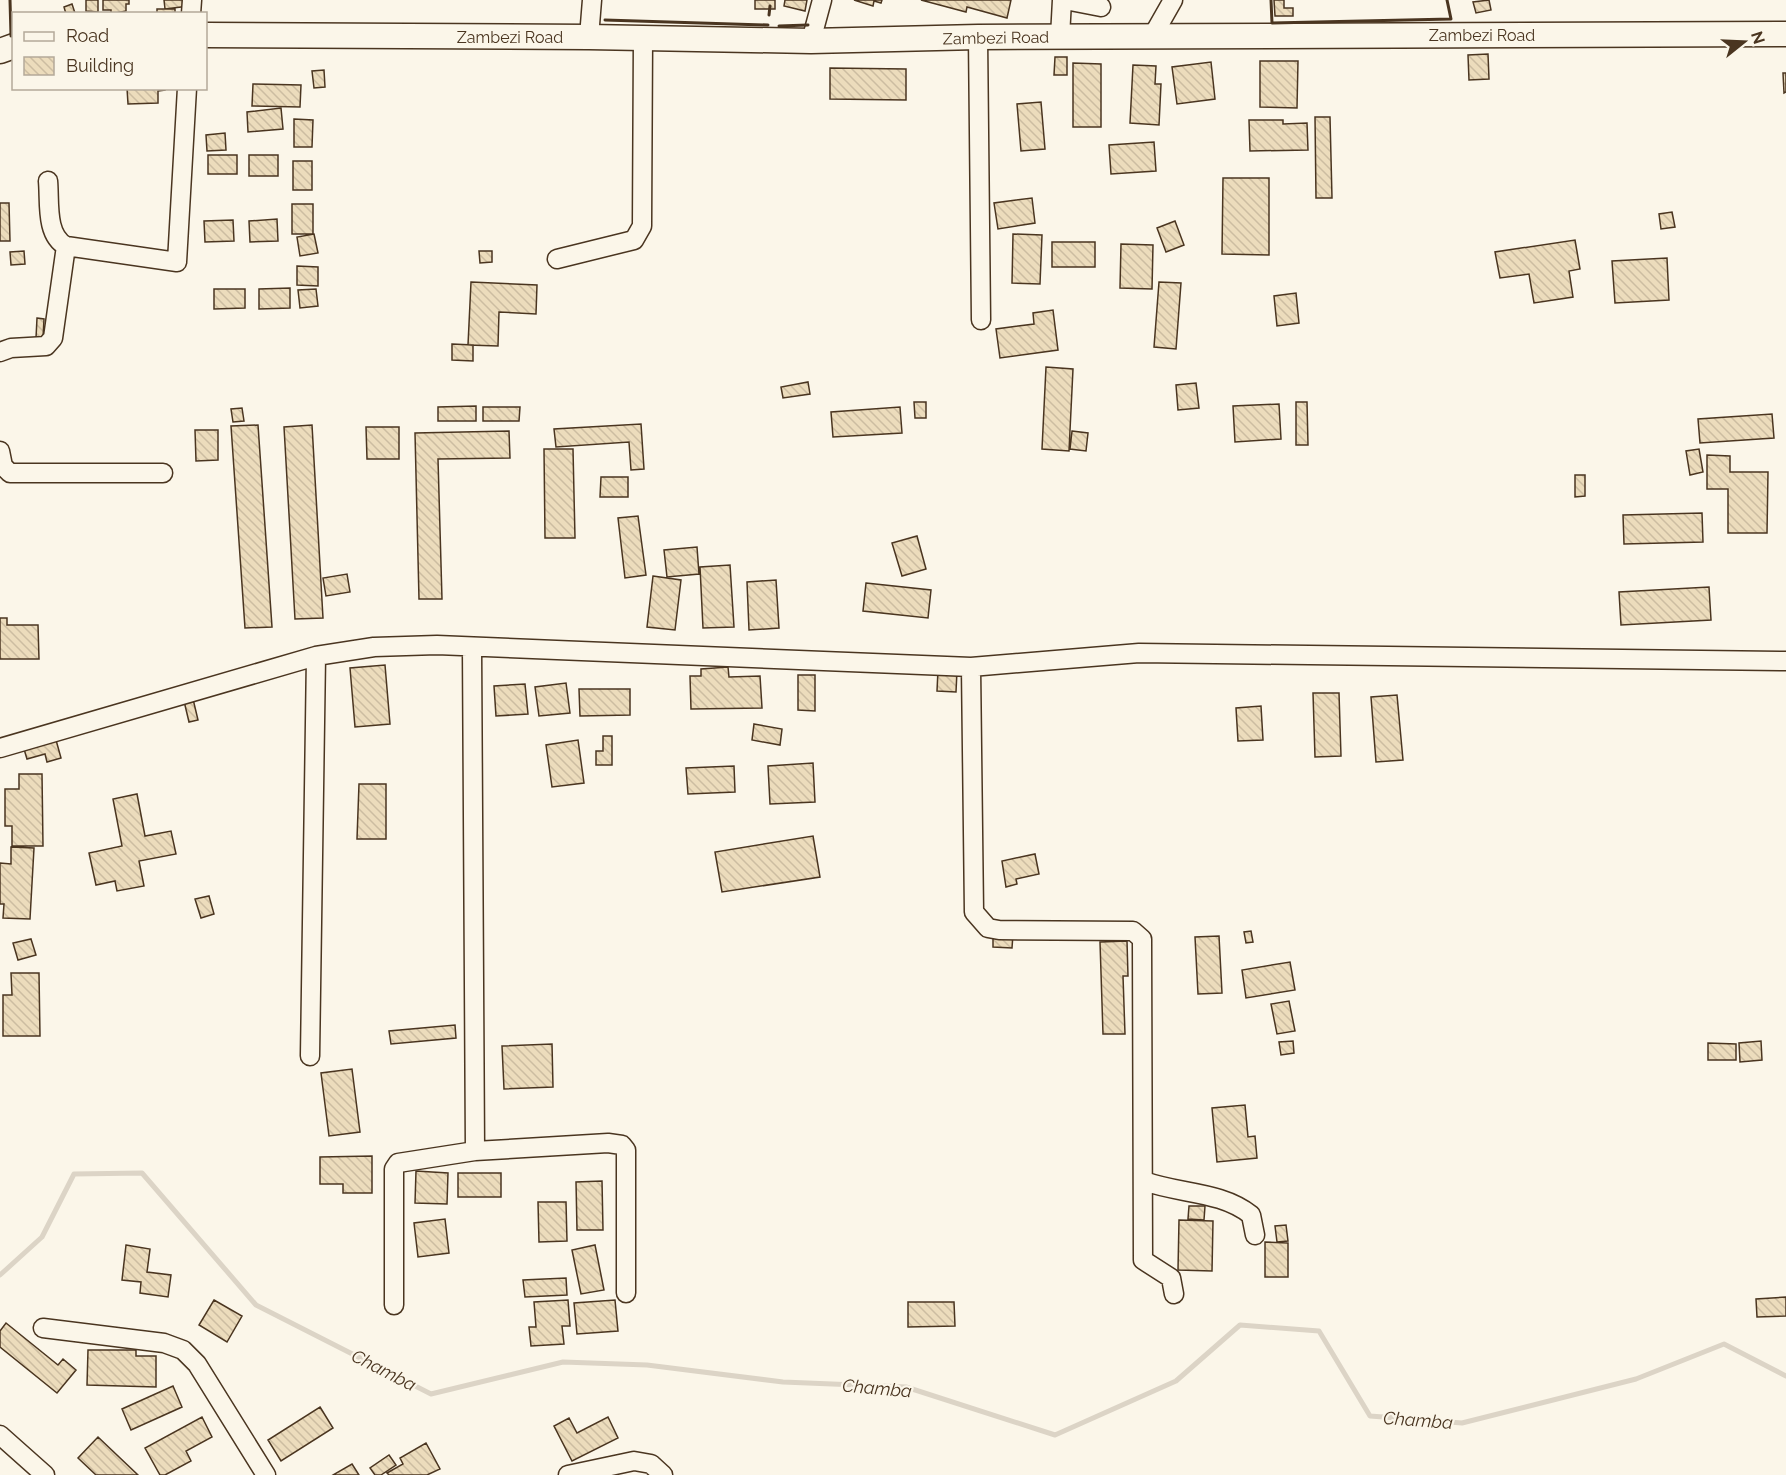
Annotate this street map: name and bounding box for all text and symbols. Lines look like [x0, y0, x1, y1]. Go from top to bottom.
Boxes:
legend [12, 12, 207, 90]
north arrow [1714, 12, 1774, 72]
text: Road [66, 25, 109, 46]
street label: Zambezi Road [1429, 26, 1535, 45]
street label: Zambezi Road [457, 28, 563, 47]
street label: Zambezi Road [943, 28, 1049, 48]
text: N [1747, 29, 1769, 46]
text: Building [66, 55, 134, 76]
water label: Chamba [348, 1345, 420, 1395]
water label: Chamba [841, 1374, 913, 1402]
water label: Chamba [1382, 1407, 1454, 1433]

